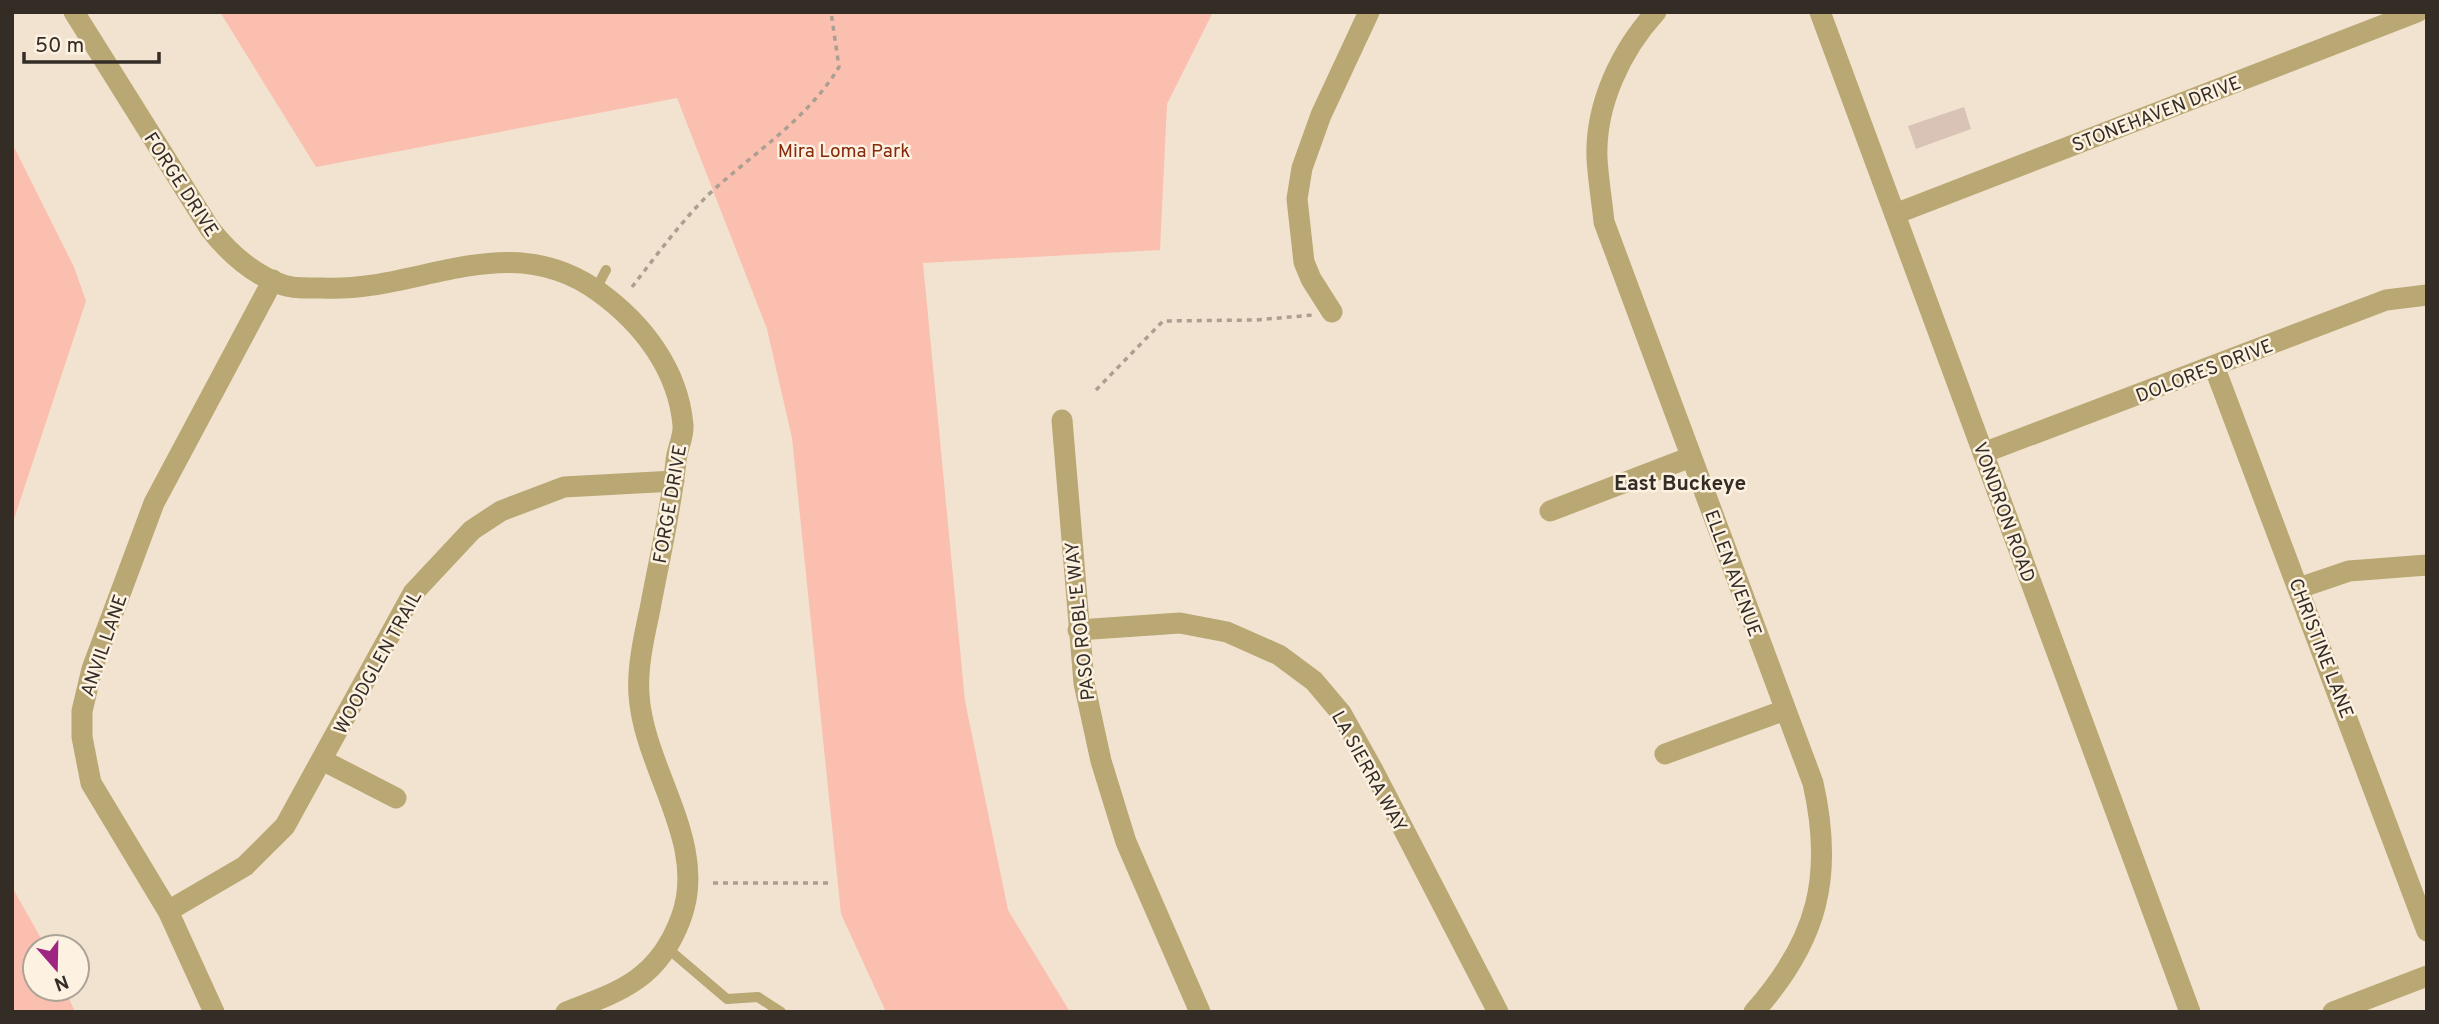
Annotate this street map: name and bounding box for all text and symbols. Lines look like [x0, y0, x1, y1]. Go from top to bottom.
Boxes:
scale bar [24, 21, 159, 65]
text: 50 m [35, 33, 84, 60]
street label: STONEHAVEN DRIVE [2069, 72, 2245, 158]
street label: FORGE DRIVE [138, 128, 223, 242]
park label: Mira Loma Park [778, 140, 910, 164]
street label: DOLORES DRIVE [2133, 335, 2277, 409]
street label: VONDRON ROAD [1967, 439, 2040, 586]
street label: FORGE DRIVE [649, 443, 693, 566]
district label: East Buckeye [1614, 471, 1746, 498]
street label: ELLEN AVENUE [1698, 507, 1766, 640]
street label: PASO ROBL'E WAY [1061, 540, 1101, 701]
street label: CHRISTINE LANE [2282, 575, 2358, 722]
street label: WOODGLEN TRAIL [329, 587, 428, 739]
street label: ANVIL LANE [76, 591, 134, 700]
street label: LA SIERRA WAY [1325, 707, 1411, 837]
north arrow [21, 933, 91, 1003]
text: N [51, 968, 72, 996]

